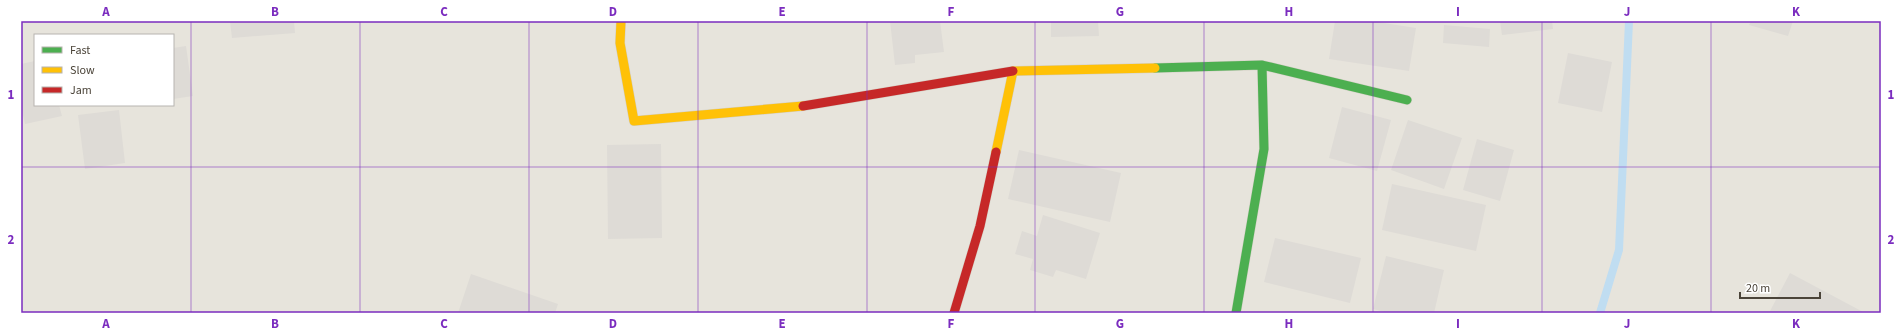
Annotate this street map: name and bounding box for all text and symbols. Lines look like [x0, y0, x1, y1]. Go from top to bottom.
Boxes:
text: A [101, 3, 110, 21]
text: B [271, 3, 279, 21]
text: C [440, 3, 448, 21]
text: D [609, 3, 617, 21]
text: E [778, 3, 786, 21]
text: F [948, 3, 955, 21]
text: G [1116, 3, 1124, 21]
text: H [1285, 3, 1293, 21]
text: I [1456, 3, 1460, 21]
text: J [1624, 3, 1630, 21]
text: K [1792, 3, 1801, 21]
legend [34, 34, 174, 106]
text: Fast [70, 42, 90, 59]
text: Slow [70, 62, 95, 79]
text: Jam [70, 82, 92, 99]
text: 1 [8, 86, 15, 104]
text: 1 [1888, 86, 1895, 104]
text: 2 [8, 231, 15, 249]
text: 2 [1888, 231, 1895, 249]
scale bar [1740, 274, 1820, 300]
text: 20 m [1746, 280, 1770, 297]
text: A [101, 315, 110, 333]
text: B [271, 315, 279, 333]
text: C [440, 315, 448, 333]
text: D [609, 315, 617, 333]
text: E [778, 315, 786, 333]
text: F [948, 315, 955, 333]
text: G [1116, 315, 1124, 333]
text: H [1285, 315, 1293, 333]
text: I [1456, 315, 1460, 333]
text: J [1624, 315, 1630, 333]
text: K [1792, 315, 1801, 333]

